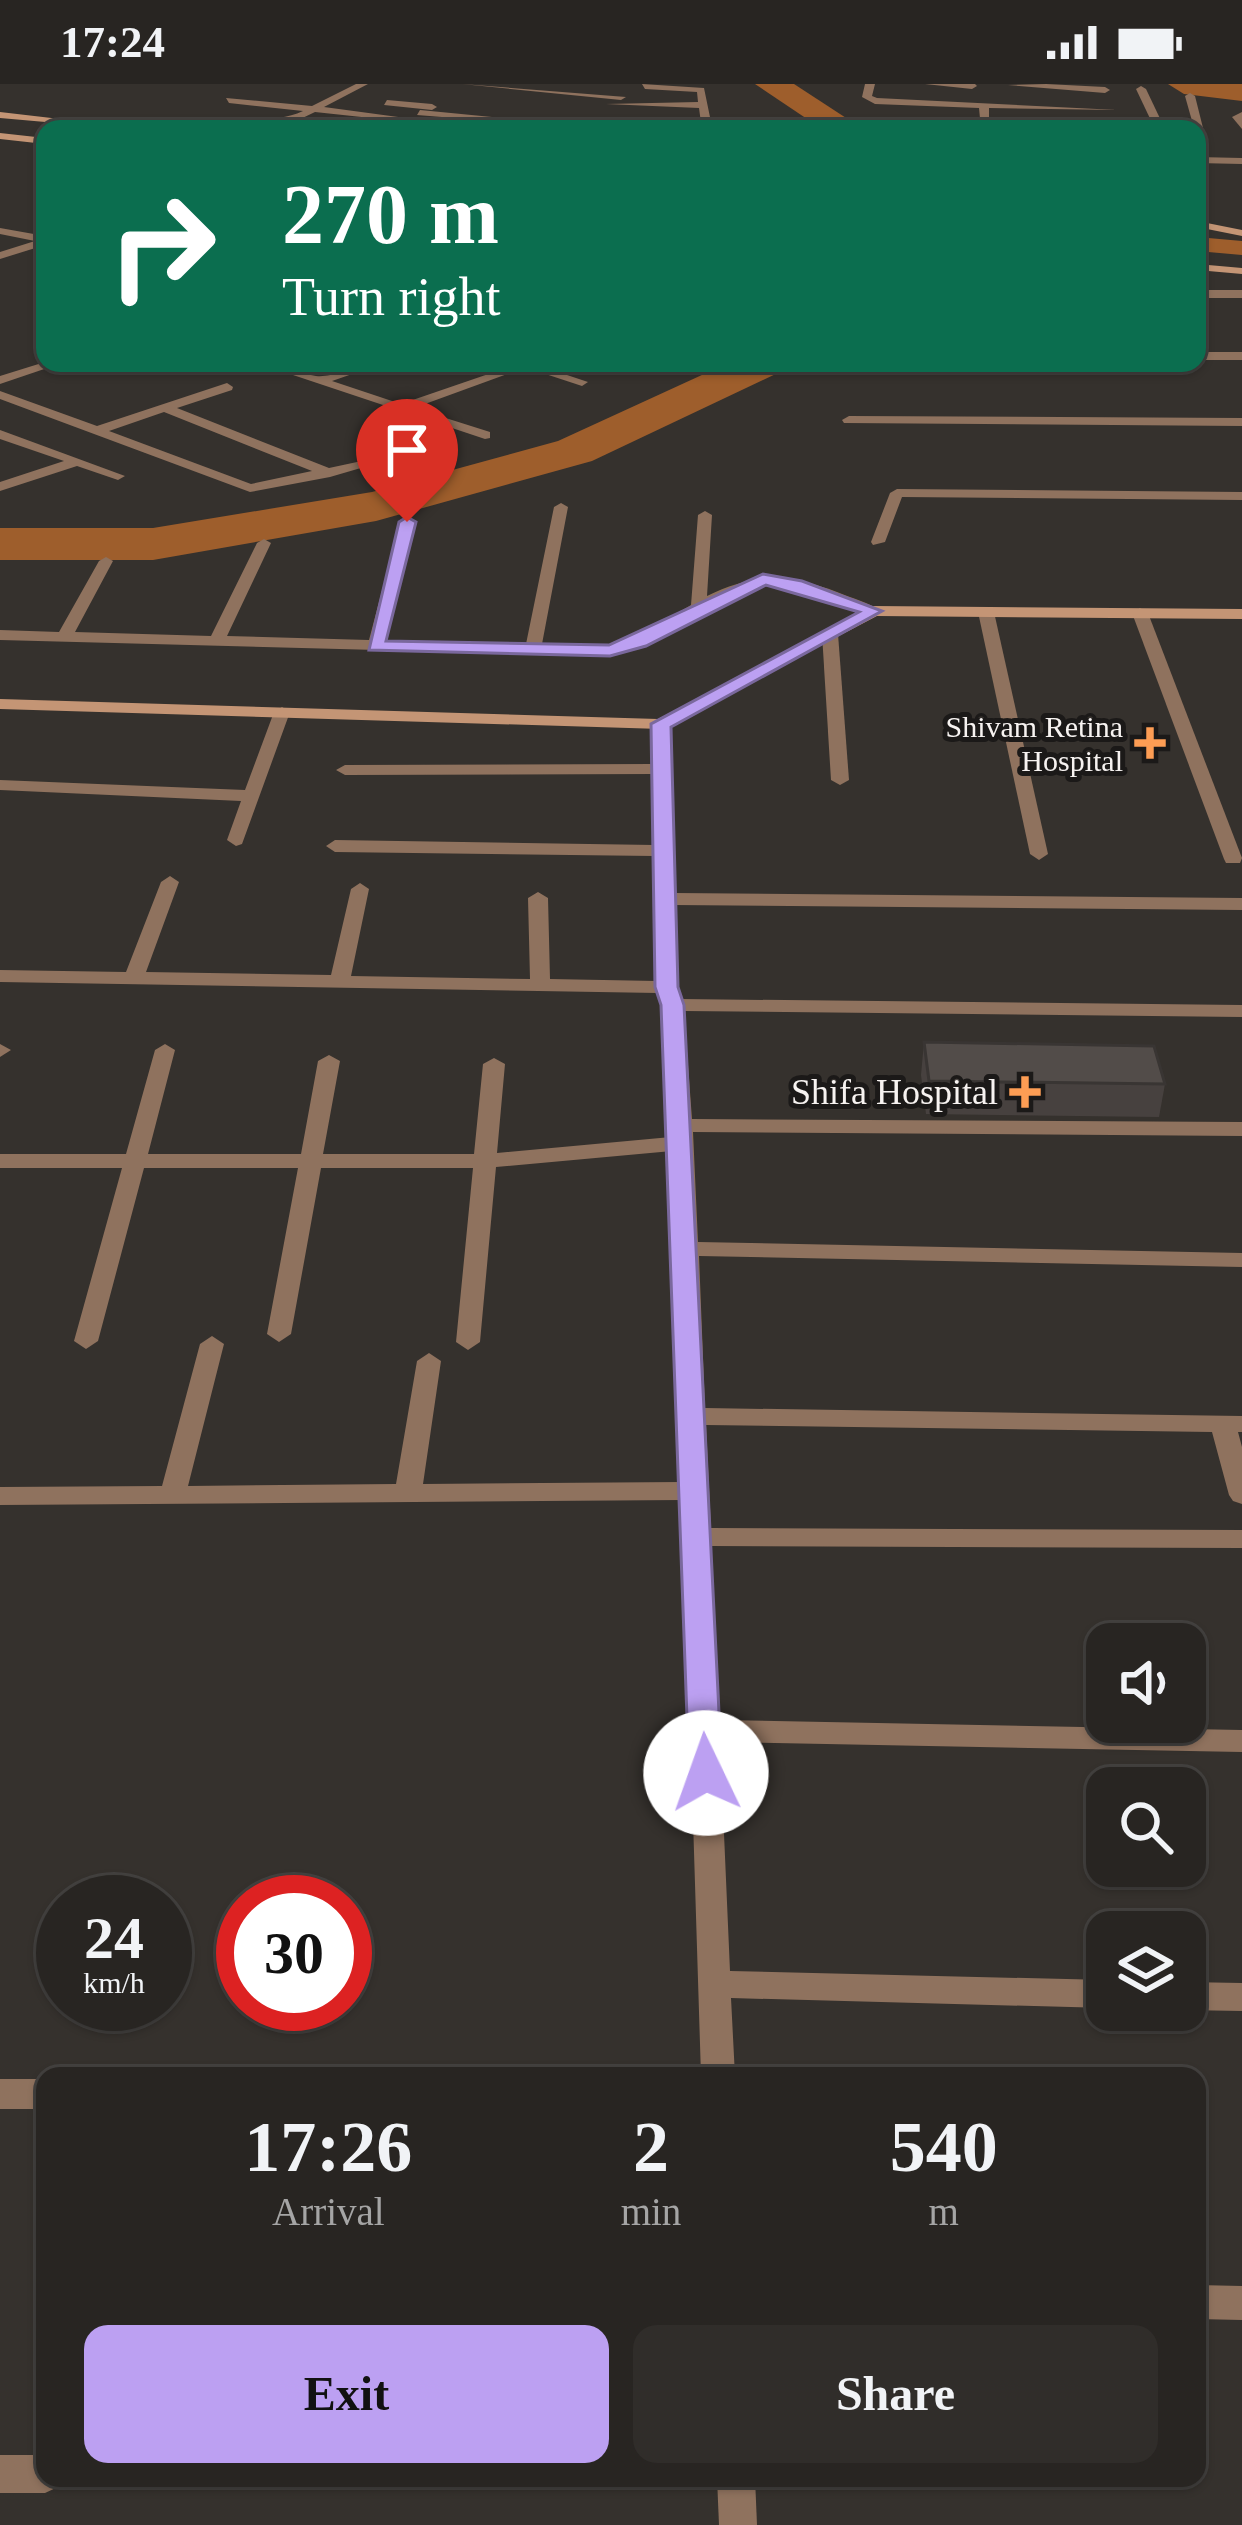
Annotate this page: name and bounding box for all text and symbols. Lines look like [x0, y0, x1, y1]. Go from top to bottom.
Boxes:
text: 17:24 [60, 17, 165, 67]
icon: right [84, 168, 240, 324]
text: 270 m [282, 168, 499, 261]
text: Turn right [282, 267, 501, 327]
pin [356, 399, 458, 522]
icon: arrive [374, 417, 440, 483]
place label: Shivam Retina Hospital [946, 710, 1123, 777]
marker: Shivam Retina Hospital [1134, 727, 1166, 759]
place label: Shifa Hospital [791, 1072, 998, 1112]
marker: Shifa Hospital [1009, 1076, 1041, 1108]
map controls [1086, 1623, 1206, 2031]
button: sound [1086, 1623, 1206, 1743]
position arrow [643, 1710, 769, 1836]
button: search [1086, 1767, 1206, 1887]
speed limit sign: 30 [216, 1875, 372, 2031]
text: 24 [84, 1905, 144, 1971]
button: layers [1086, 1911, 1206, 2031]
text: km/h [83, 1966, 145, 1999]
text: 17:26 [244, 2107, 412, 2187]
text: 2 [633, 2107, 669, 2187]
text: 540 [890, 2107, 998, 2187]
text: Arrival [272, 2190, 385, 2233]
text: min [621, 2190, 681, 2233]
text: m [928, 2190, 959, 2233]
button: Exit [84, 2325, 609, 2463]
button: Share [633, 2325, 1158, 2463]

